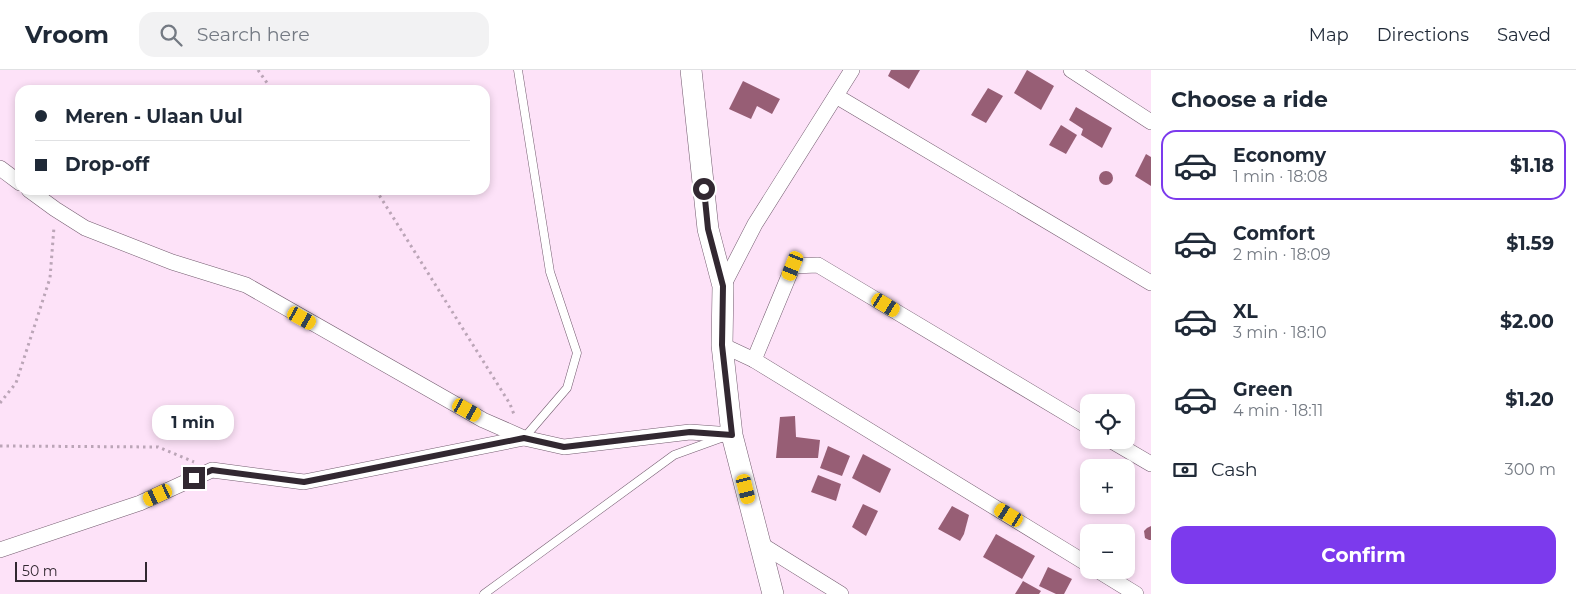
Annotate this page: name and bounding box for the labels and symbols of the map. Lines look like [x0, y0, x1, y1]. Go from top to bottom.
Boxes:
route start [693, 178, 715, 200]
car [780, 249, 805, 283]
car [869, 291, 902, 319]
car [285, 304, 318, 332]
car [450, 396, 483, 424]
callout: 1 min [153, 406, 235, 440]
route end [183, 467, 205, 489]
car [735, 473, 756, 505]
car [141, 482, 174, 508]
car [992, 501, 1025, 529]
scale bar [15, 559, 148, 582]

